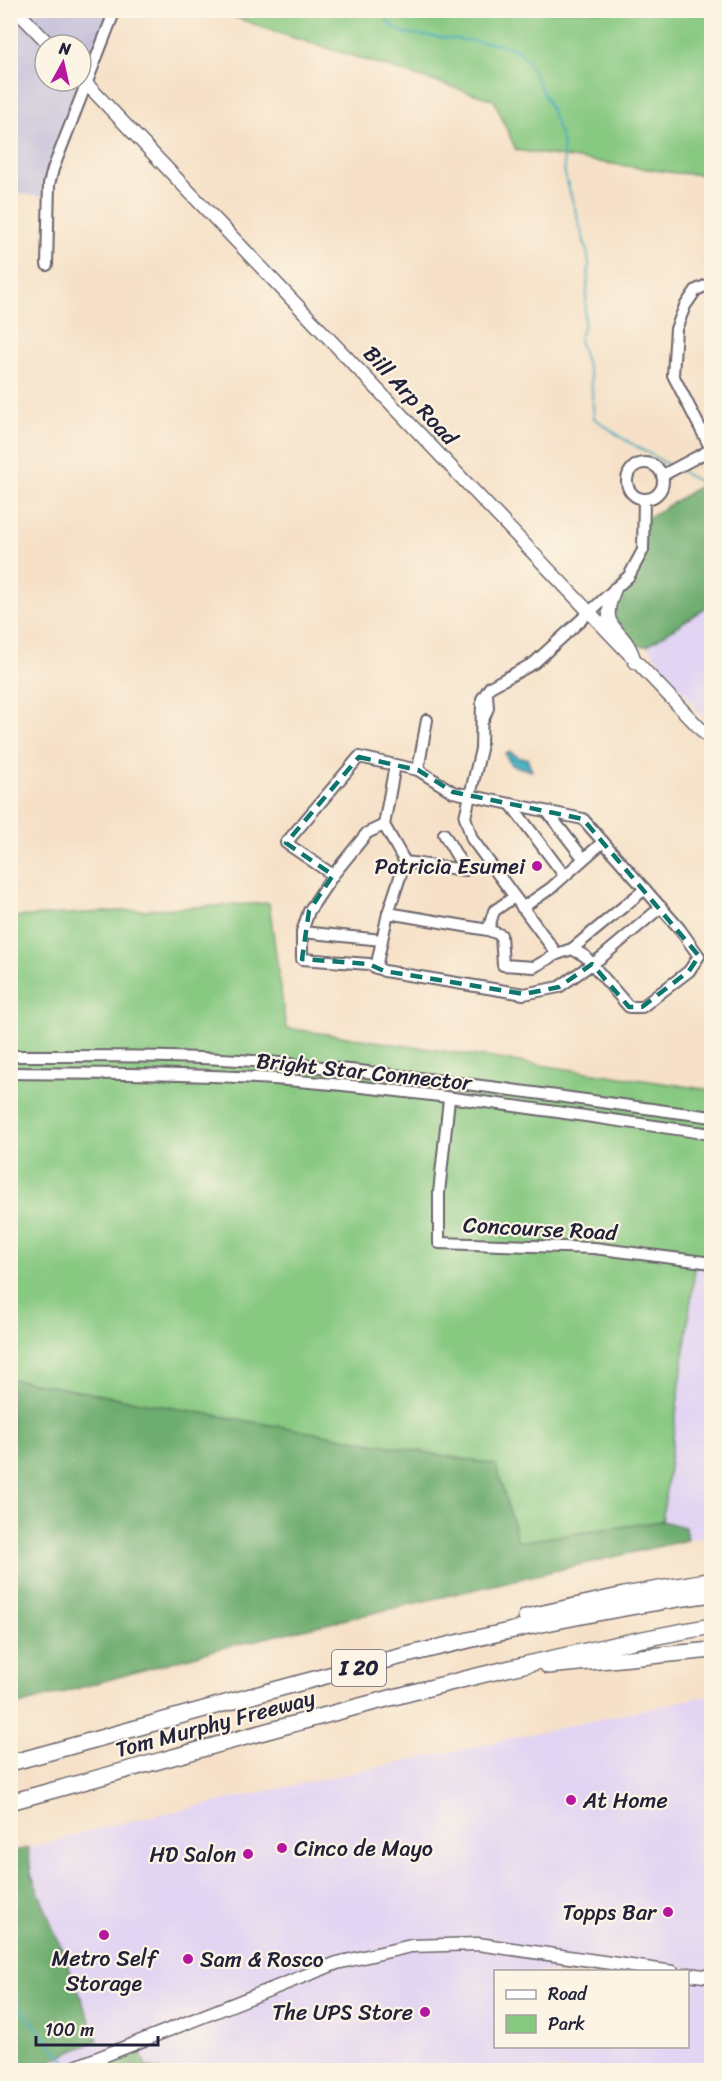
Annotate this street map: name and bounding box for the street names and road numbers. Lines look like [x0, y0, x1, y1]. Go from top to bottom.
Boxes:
street label: Bill Arp Road [353, 336, 469, 456]
street label: Bright Star Connector [254, 1041, 475, 1102]
street label: Concourse Road [462, 1205, 619, 1252]
road number: I 20 [332, 1650, 386, 1686]
street label: Tom Murphy Freeway [111, 1678, 320, 1769]

